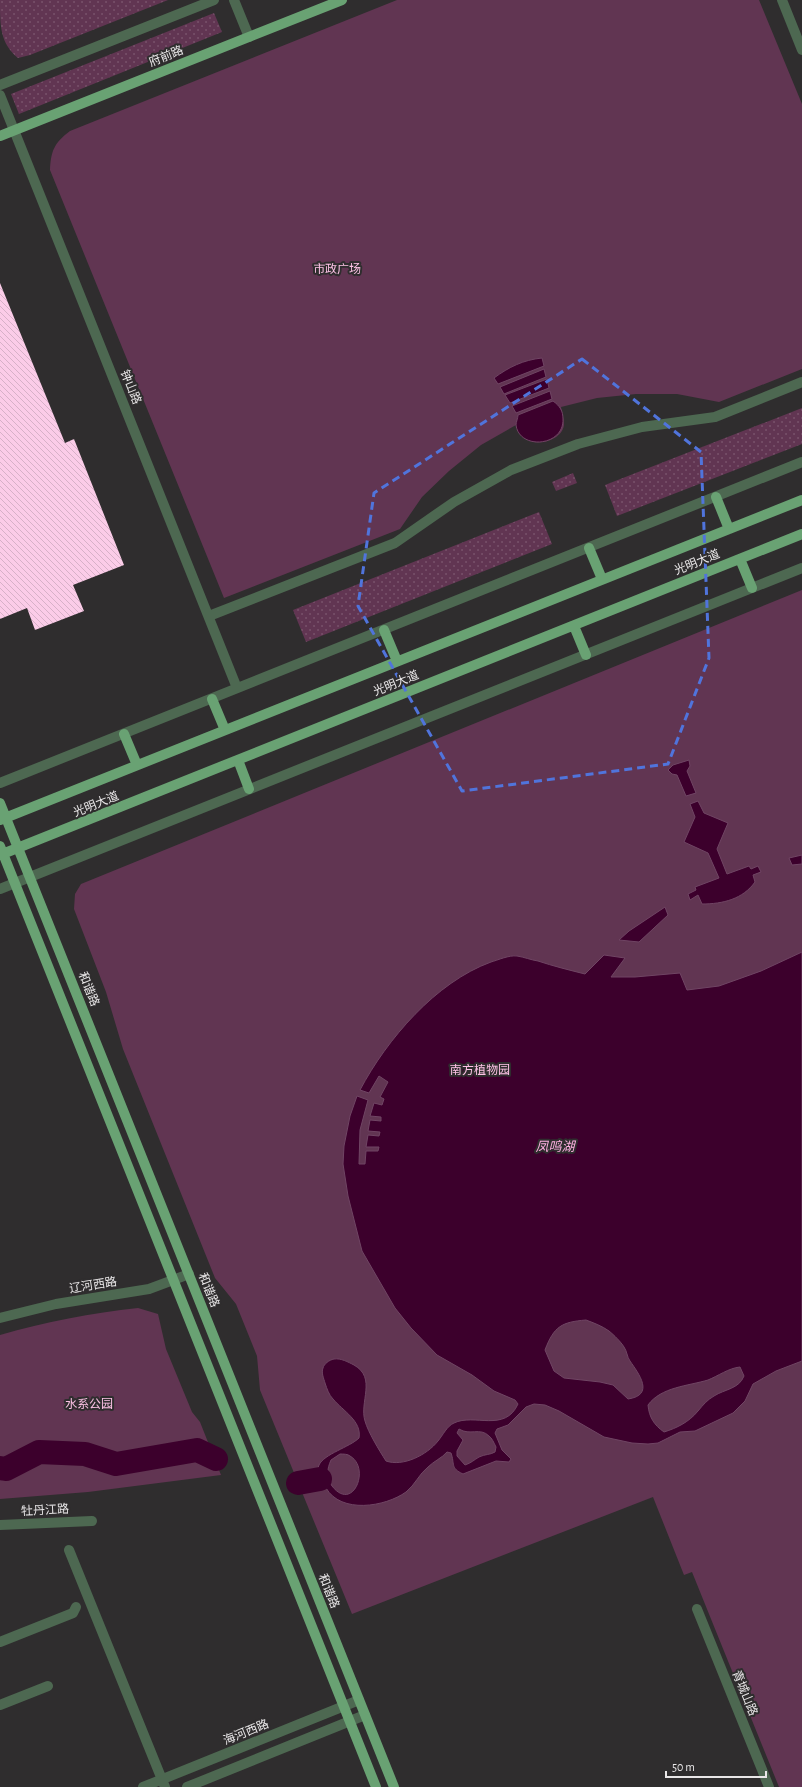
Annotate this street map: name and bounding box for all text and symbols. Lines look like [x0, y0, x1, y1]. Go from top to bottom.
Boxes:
street label: 府前路 [147, 43, 185, 68]
park label: 市政广场 [313, 262, 361, 275]
street label: 钟山路 [119, 368, 144, 406]
street label: 光明大道 [672, 547, 722, 577]
street label: 光明大道 [371, 668, 421, 698]
street label: 光明大道 [71, 789, 121, 819]
street label: 和谐路 [77, 970, 102, 1008]
park label: 南方植物园 [450, 1063, 510, 1076]
water label: 凤鸣湖 [535, 1140, 576, 1154]
street label: 和谐路 [197, 1271, 222, 1309]
street label: 辽河西路 [68, 1274, 118, 1295]
park label: 水系公园 [65, 1398, 113, 1410]
street label: 牡丹江路 [21, 1502, 69, 1517]
street label: 和谐路 [317, 1572, 342, 1610]
street label: 青城山路 [730, 1668, 760, 1718]
street label: 海河西路 [221, 1717, 271, 1747]
scale bar [666, 1753, 766, 1779]
text: 50 m [672, 1761, 695, 1773]

